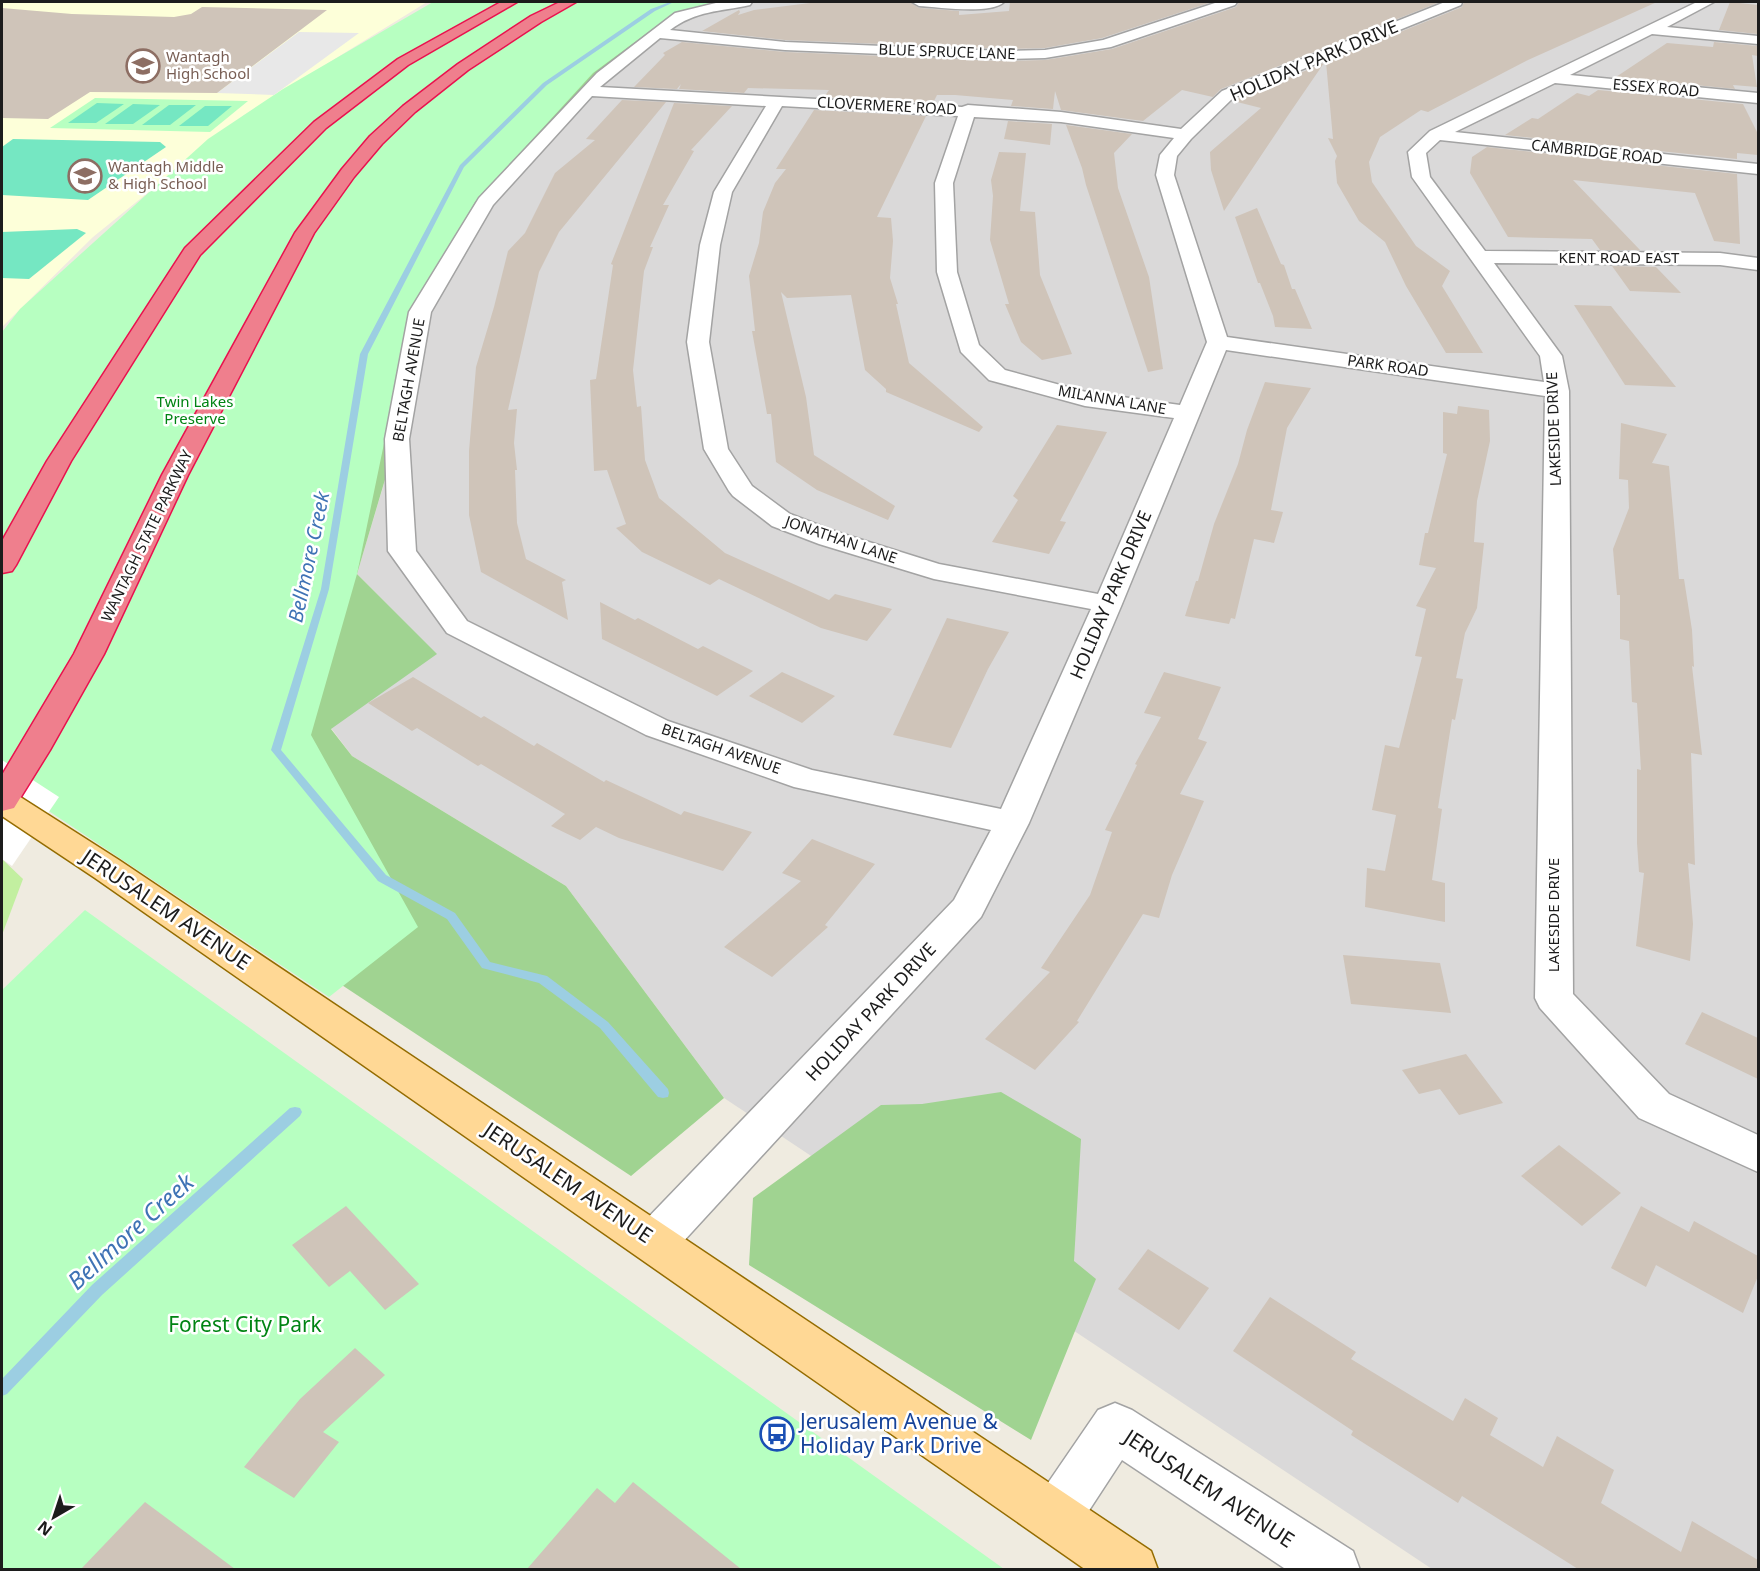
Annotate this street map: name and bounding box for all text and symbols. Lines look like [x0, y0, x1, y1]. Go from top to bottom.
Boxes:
street label: HOLIDAY PARK DRIVE [1226, 14, 1401, 106]
street label: BLUE SPRUCE LANE [878, 39, 1016, 63]
place label: Wantagh High School [166, 46, 250, 83]
school or university icon: Wantagh High School [125, 48, 161, 84]
street label: ESSEX ROAD [1612, 73, 1700, 101]
street label: CLOVERMERE ROAD [817, 91, 958, 119]
street label: CAMBRIDGE ROAD [1530, 134, 1664, 168]
place label: Wantagh Middle & High School [108, 156, 224, 193]
school or university icon: Wantagh Middle & High School [67, 158, 103, 194]
street label: KENT ROAD EAST [1559, 247, 1680, 267]
street label: BELTAGH AVENUE [387, 316, 429, 443]
street label: PARK ROAD [1346, 349, 1430, 381]
street label: LAKESIDE DRIVE [1541, 372, 1565, 486]
street label: MILANNA LANE [1056, 380, 1168, 418]
park label: Twin Lakes Preserve [157, 391, 233, 428]
street label: WANTAGH STATE PARKWAY [96, 446, 197, 625]
water label: Bellmore Creek [281, 488, 336, 625]
street label: HOLIDAY PARK DRIVE [1064, 507, 1156, 682]
street label: JONATHAN LANE [781, 510, 900, 568]
street label: BELTAGH AVENUE [659, 718, 784, 778]
street label: JERUSALEM AVENUE [75, 841, 256, 976]
street label: LAKESIDE DRIVE [1543, 858, 1563, 972]
street label: HOLIDAY PARK DRIVE [800, 937, 941, 1086]
street label: JERUSALEM AVENUE [477, 1114, 658, 1249]
water label: Bellmore Creek [60, 1164, 201, 1297]
park label: Forest City Park [168, 1310, 323, 1338]
place label: Jerusalem Avenue & Holiday Park Drive [798, 1407, 999, 1459]
bus stop icon: Jerusalem Avenue & Holiday Park Drive [759, 1416, 795, 1452]
street label: JERUSALEM AVENUE [1117, 1421, 1300, 1554]
north arrow [24, 1487, 84, 1547]
text: N [33, 1516, 57, 1541]

